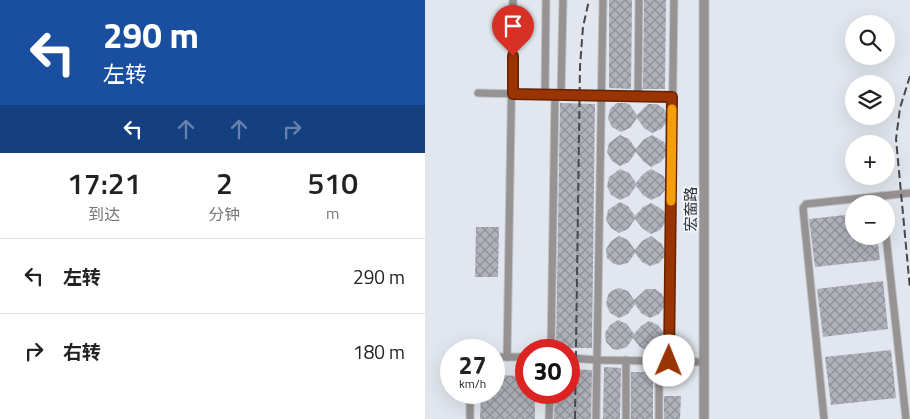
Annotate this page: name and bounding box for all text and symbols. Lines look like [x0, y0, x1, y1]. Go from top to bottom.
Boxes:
pin [492, 5, 534, 56]
text: 290 m [103, 8, 199, 62]
icon: arrive [499, 12, 527, 40]
map controls [845, 15, 895, 245]
button: search [845, 15, 895, 65]
icon: left [20, 20, 85, 85]
text: 左转 [103, 57, 147, 91]
button: layers [845, 75, 895, 125]
icon: left [119, 115, 147, 143]
icon: ahead [172, 115, 200, 143]
icon: ahead [225, 115, 253, 143]
icon: right [278, 115, 306, 143]
button: + [845, 135, 895, 185]
text: 17:21 [67, 160, 141, 206]
text: 2 [216, 160, 233, 206]
text: 510 [308, 160, 358, 206]
street label: 宏奤路 [679, 186, 702, 232]
button: − [845, 195, 895, 245]
text: m [326, 201, 339, 225]
text: 到达 [88, 202, 120, 226]
text: 分钟 [208, 202, 240, 226]
icon: left [20, 262, 48, 290]
text: 左转 [63, 262, 101, 291]
text: 290 m [353, 262, 405, 291]
position arrow [642, 334, 694, 386]
icon: right [20, 337, 48, 365]
text: 右转 [63, 337, 101, 366]
text: 180 m [353, 337, 405, 366]
speed limit sign: 30 [515, 339, 580, 404]
text: 27 [458, 346, 487, 384]
text: km/h [459, 374, 486, 393]

